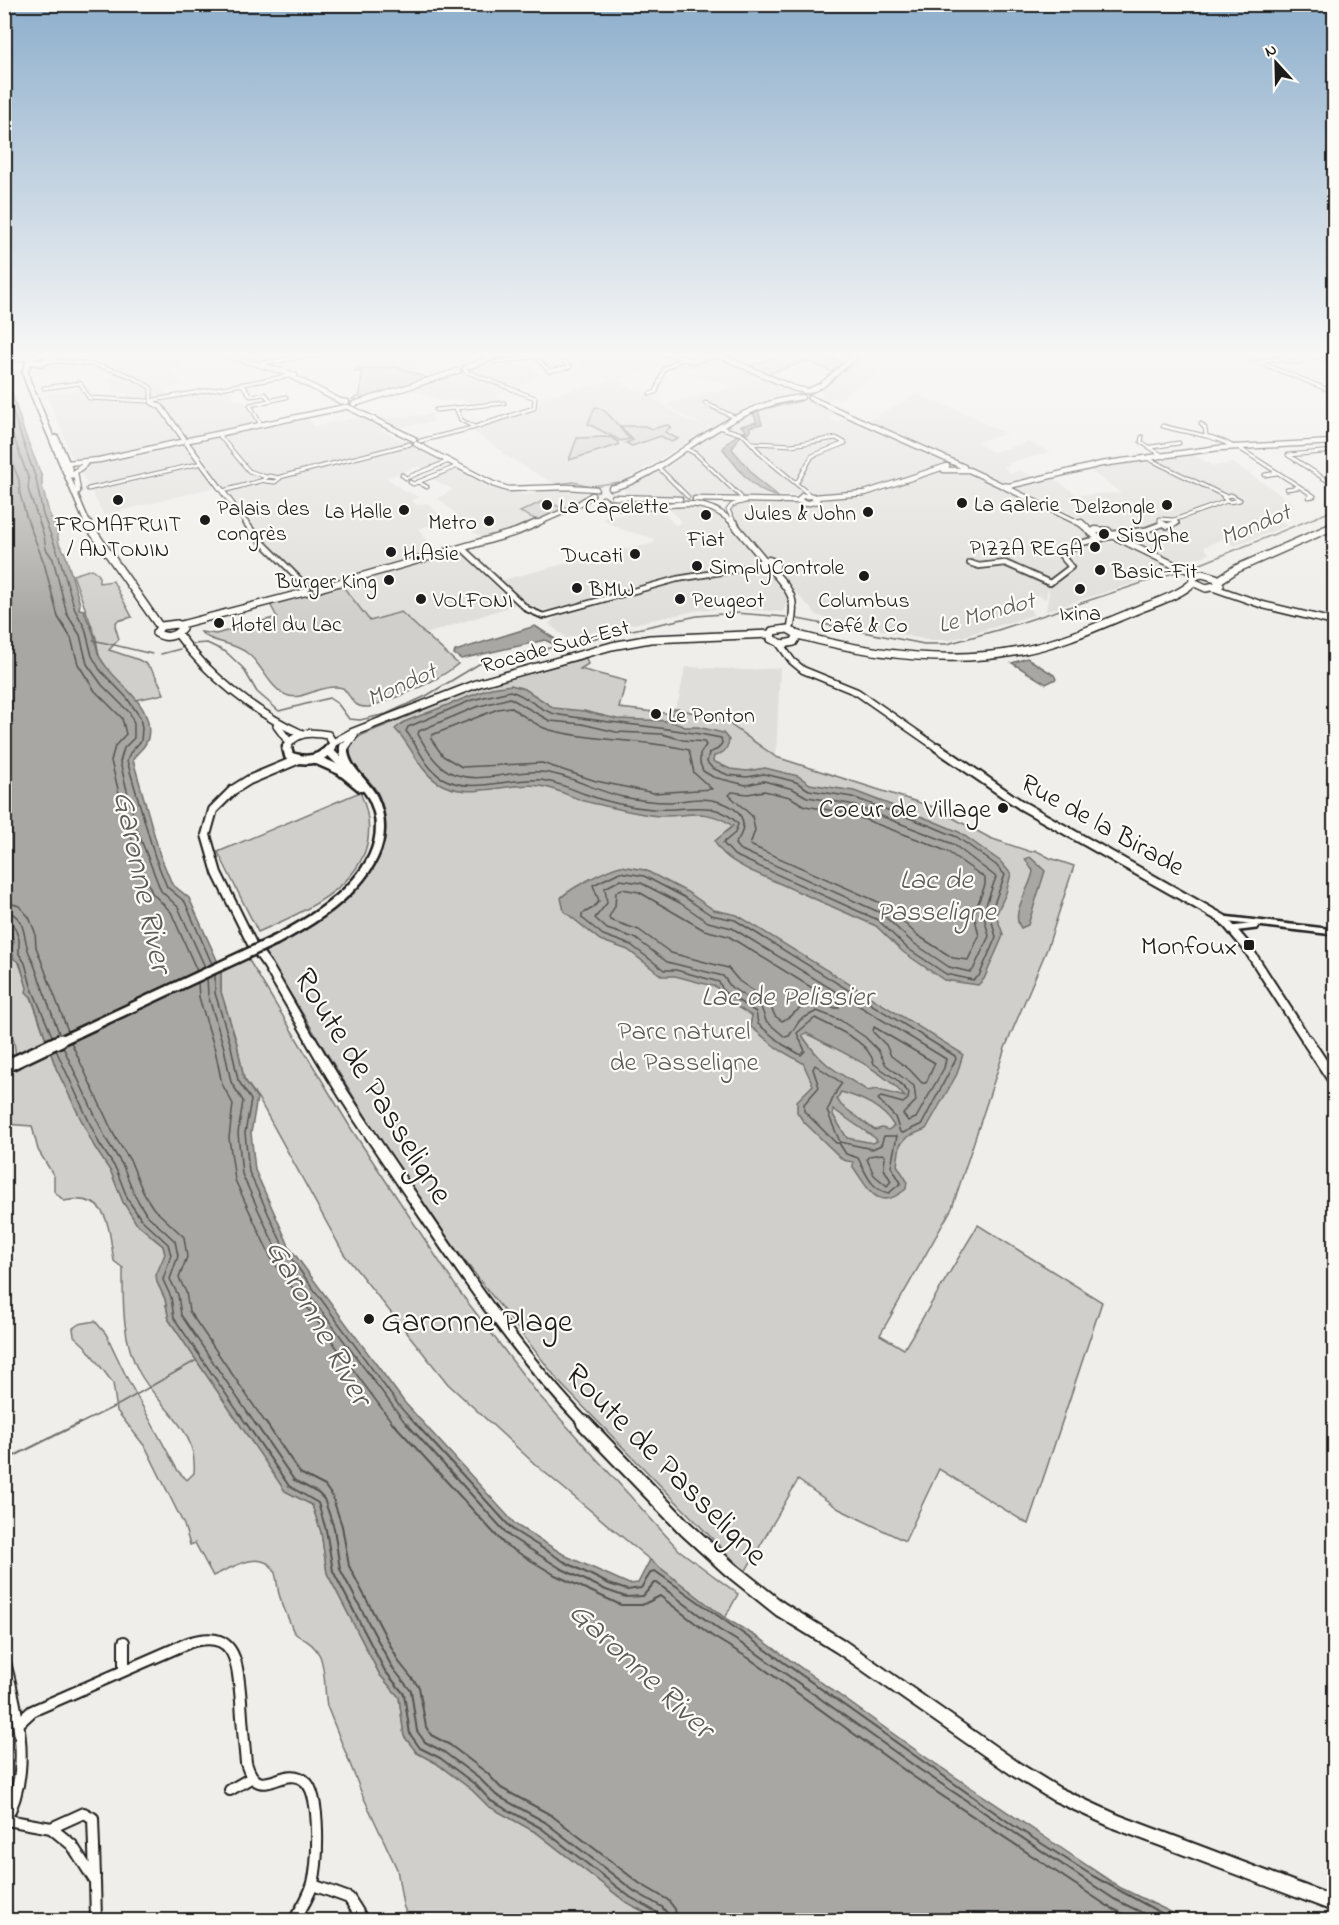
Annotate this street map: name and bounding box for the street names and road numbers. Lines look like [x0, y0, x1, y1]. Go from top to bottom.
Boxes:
street label: Rocade Sud-Est [478, 613, 634, 683]
street label: Rue de la Birade [1013, 765, 1192, 888]
street label: Route de Passeligne [280, 960, 464, 1215]
street label: Route de Passeligne [553, 1353, 778, 1579]

